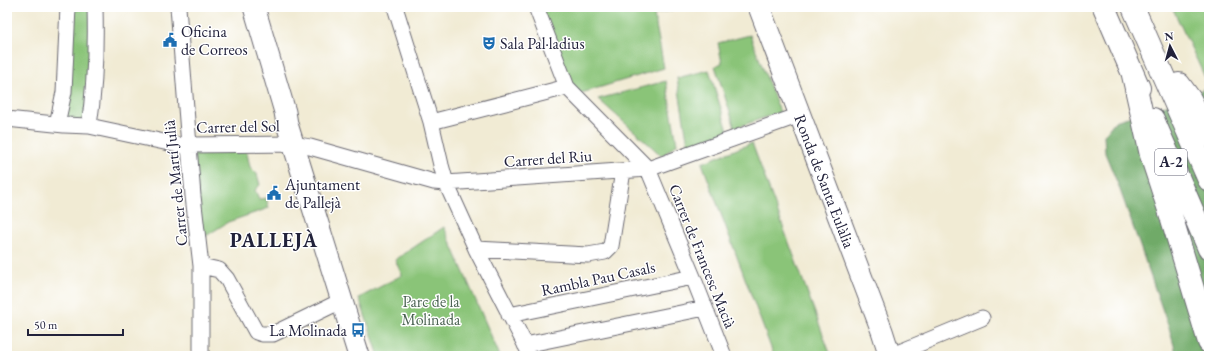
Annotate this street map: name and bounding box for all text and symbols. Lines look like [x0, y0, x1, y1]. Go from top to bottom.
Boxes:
place label: Oficina de Correos [181, 21, 248, 60]
north arrow [1150, 26, 1190, 66]
text: N [1164, 29, 1174, 43]
public building icon: Oficina de Correos [162, 32, 178, 48]
place label: Sala Pal·ladius [500, 33, 585, 54]
theatre icon: Sala Pal·ladius [481, 35, 497, 51]
street label: Ronda de Santa Eulàlia [789, 111, 860, 252]
street label: Carrer del Sol [196, 115, 280, 138]
street label: Carrer de Martí Julià [158, 118, 193, 247]
street label: Carrer del Riu [503, 145, 593, 172]
road number: A-2 [1155, 149, 1187, 175]
place label: Ajuntament de Pallejà [284, 174, 360, 213]
street label: Carrer de Francesc Macià [664, 181, 741, 332]
public building icon: Ajuntament de Pallejà [266, 185, 282, 201]
district label: PALLEJÀ [230, 227, 318, 253]
street label: Rambla Pau Casals [539, 256, 657, 301]
park label: Parc de la Molinada [402, 291, 461, 330]
scale bar [28, 311, 123, 337]
text: 50 m [34, 317, 58, 333]
place label: La Molinada [269, 320, 348, 341]
bus stop icon: La Molinada [350, 322, 366, 338]

